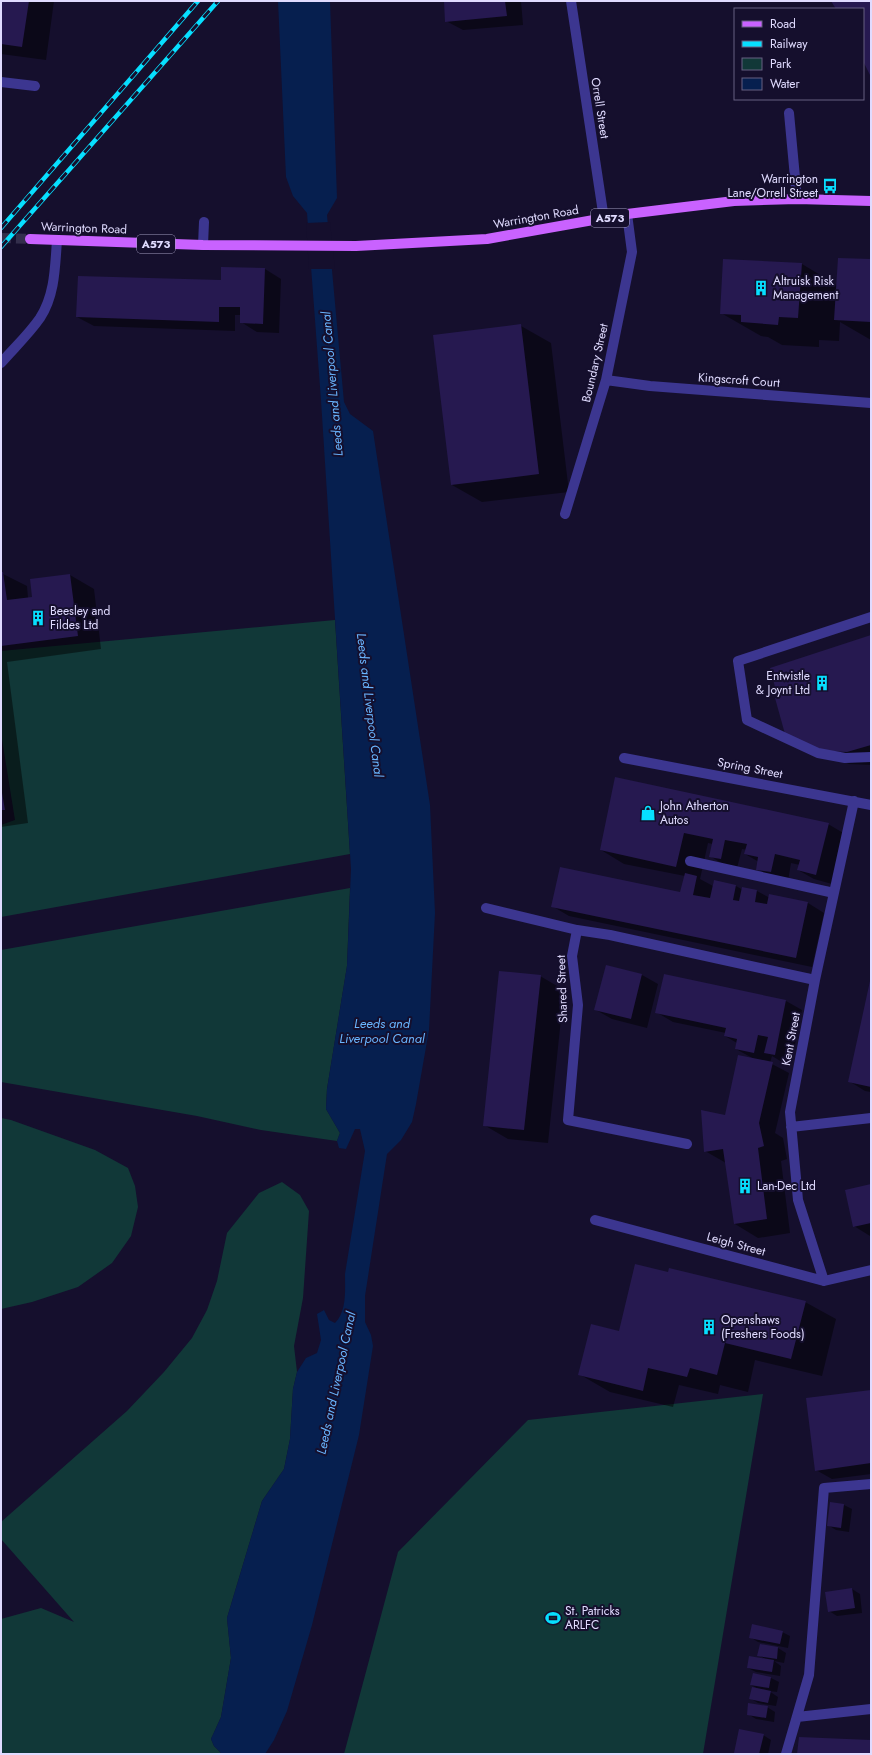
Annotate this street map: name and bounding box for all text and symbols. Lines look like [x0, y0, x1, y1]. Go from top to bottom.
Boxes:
legend [734, 8, 864, 100]
text: Road [770, 15, 796, 33]
text: Railway [770, 35, 808, 53]
text: Park [770, 55, 792, 73]
text: Water [770, 75, 801, 93]
street label: Orrell Street [586, 76, 614, 140]
place label: Warrington Lane/Orrell Street [727, 170, 818, 202]
bus stop icon: Warrington Lane/Orrell Street [821, 177, 839, 195]
street label: Warrington Road [492, 201, 580, 233]
road number: A573 [591, 209, 629, 227]
street label: Warrington Road [41, 218, 127, 238]
road number: A573 [137, 235, 175, 253]
place label: Altruisk Risk Management [773, 272, 838, 304]
building icon: Altruisk Risk Management [752, 279, 770, 297]
water label: Leeds and Liverpool Canal [316, 310, 348, 457]
street label: Boundary Street [577, 322, 613, 404]
street label: Kingscroft Court [697, 368, 781, 392]
place label: Beesley and Fildes Ltd [50, 602, 110, 634]
building icon: Beesley and Fildes Ltd [29, 609, 47, 627]
water label: Leeds and Liverpool Canal [352, 632, 388, 779]
place label: Entwistle & Joynt Ltd [756, 667, 810, 699]
building icon: Entwistle & Joynt Ltd [813, 674, 831, 692]
street label: Spring Street [716, 753, 784, 783]
place label: John Atherton Autos [658, 797, 729, 829]
shop icon: John Atherton Autos [639, 804, 657, 822]
street label: Shared Street [552, 955, 572, 1023]
street label: Kent Street [777, 1011, 805, 1067]
water label: Leeds and Liverpool Canal [339, 1014, 426, 1048]
building icon: Lan-Dec Ltd [736, 1177, 754, 1195]
place label: Lan-Dec Ltd [757, 1177, 816, 1195]
street label: Leigh Street [705, 1228, 767, 1260]
water label: Leeds and Liverpool Canal [312, 1309, 361, 1456]
place label: Openshaws (Freshers Foods) [721, 1311, 805, 1343]
building icon: Openshaws (Freshers Foods) [700, 1318, 718, 1336]
place label: St. Patricks ARLFC [565, 1602, 620, 1634]
sports icon: St. Patricks ARLFC [544, 1609, 562, 1627]

